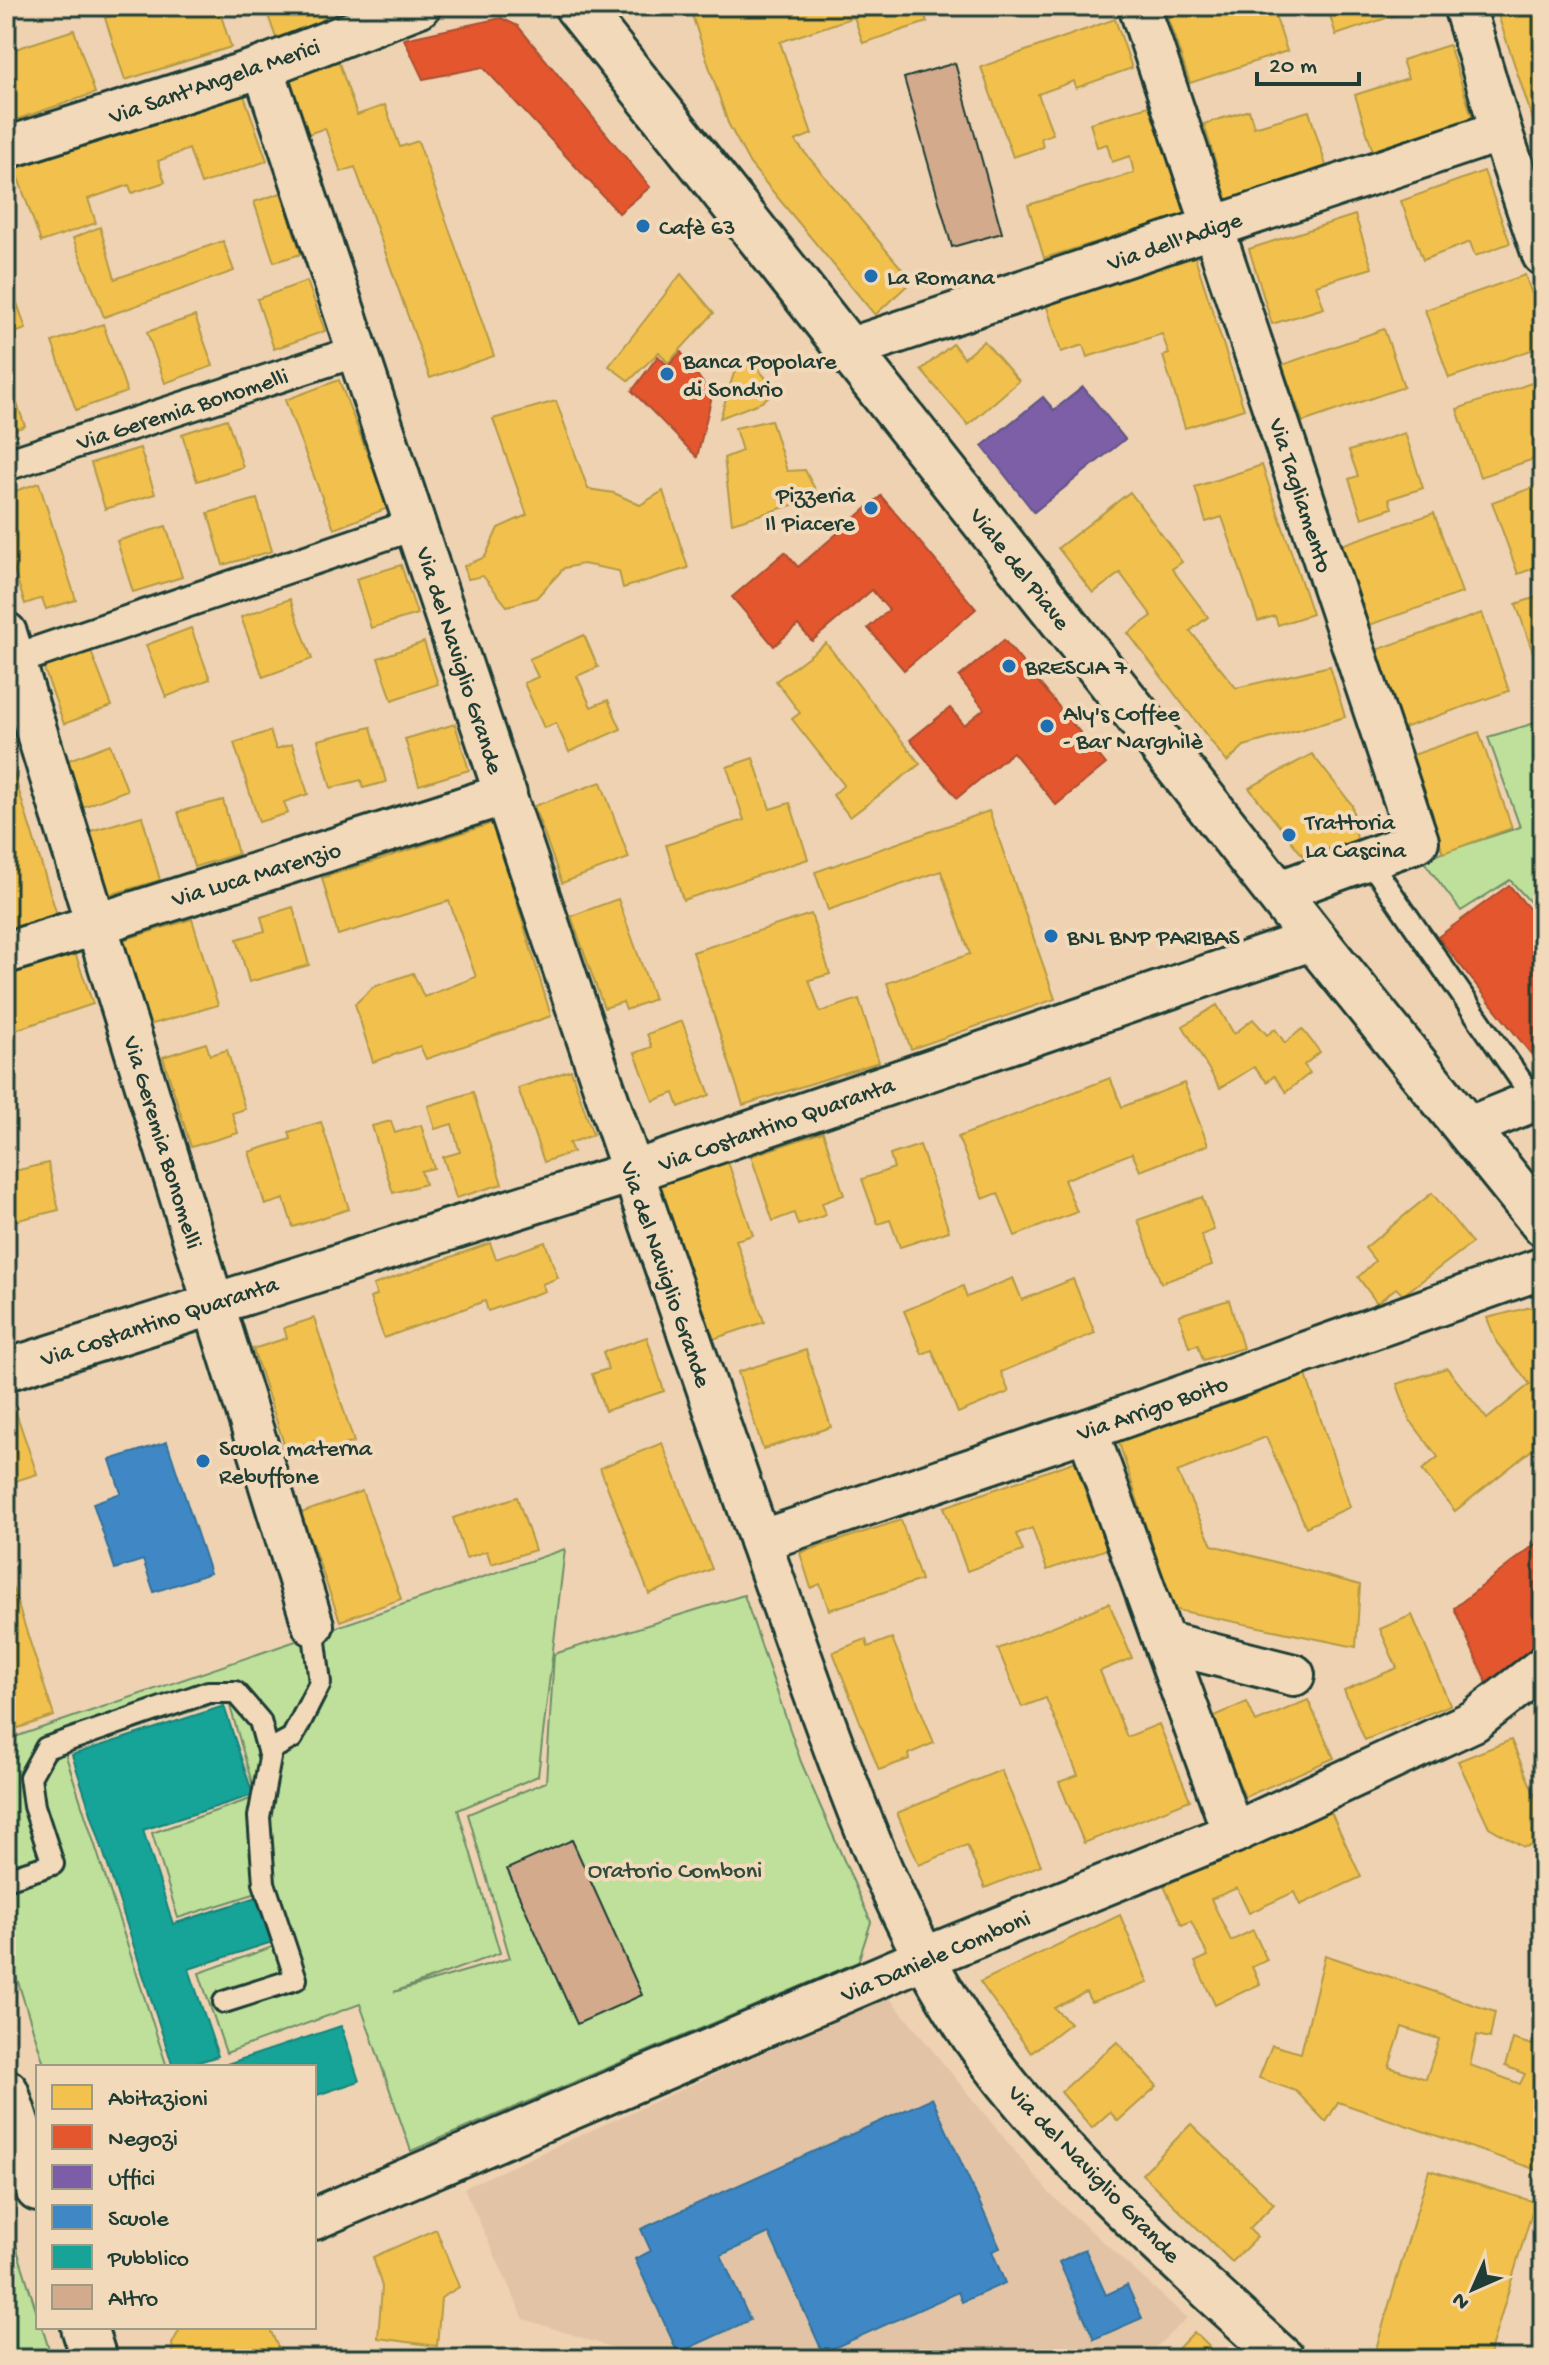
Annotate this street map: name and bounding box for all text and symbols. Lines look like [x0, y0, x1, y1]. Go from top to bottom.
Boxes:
street label: Via Sant'Angela Merici [105, 34, 324, 133]
scale bar [1257, 36, 1359, 86]
text: 20 m [1269, 53, 1317, 82]
street label: Via dell'Adige [1103, 207, 1247, 280]
place label: Cafè 63 [659, 215, 735, 244]
marker: Cafè 63 [634, 217, 652, 235]
place label: La Romana [887, 265, 996, 294]
marker: La Romana [862, 267, 880, 285]
place label: Banca Popolare di Sondrio [682, 349, 837, 406]
street label: Via Geremia Bonomelli [73, 363, 293, 460]
marker: Banca Popolare di Sondrio [658, 365, 676, 383]
street label: Via Tagliamento [1260, 414, 1337, 577]
place label: Pizzeria Il Piacere [765, 483, 856, 540]
marker: Pizzeria Il Piacere [862, 499, 880, 517]
street label: Viale del Piave [961, 502, 1075, 638]
street label: Via del Naviglio Grande [407, 543, 508, 779]
place label: BRESCIA 7 [1024, 655, 1128, 684]
marker: BRESCIA 7 [1000, 657, 1018, 675]
place label: Aly's Coffee - Bar Narghilè [1063, 701, 1204, 758]
marker: Aly's Coffee - Bar Narghilè [1038, 717, 1056, 735]
place label: Trattoria La Cascina [1303, 810, 1407, 867]
marker: Trattoria La Cascina [1280, 826, 1298, 844]
street label: Via Luca Marenzio [168, 837, 345, 916]
place label: BNL BNP PARIBAS [1066, 925, 1240, 954]
marker: BNL BNP PARIBAS [1042, 927, 1060, 945]
street label: Via Geremia Bonomelli [114, 1032, 207, 1253]
street label: Via Costantino Quaranta [654, 1072, 900, 1181]
street label: Via del Naviglio Grande [611, 1157, 716, 1392]
street label: Via Costantino Quaranta [37, 1271, 283, 1376]
street label: Via Arrigo Boito [1073, 1371, 1233, 1450]
place label: Scuola materna Rebuffone [219, 1436, 373, 1493]
marker: Scuola materna Rebuffone [194, 1452, 212, 1470]
park label: Oratorio Comboni [588, 1858, 762, 1887]
street label: Via Daniele Comboni [836, 1905, 1036, 2012]
legend [36, 2065, 316, 2329]
street label: Via del Naviglio Grande [999, 2079, 1186, 2271]
text: Abitazioni [108, 2086, 208, 2115]
text: Negozi [108, 2126, 178, 2155]
text: Uffici [108, 2166, 155, 2195]
text: Scuole [108, 2206, 169, 2235]
text: Pubblico [107, 2246, 189, 2275]
north arrow [1433, 2249, 1513, 2329]
text: Altro [108, 2286, 158, 2315]
text: N [1447, 2286, 1476, 2315]

